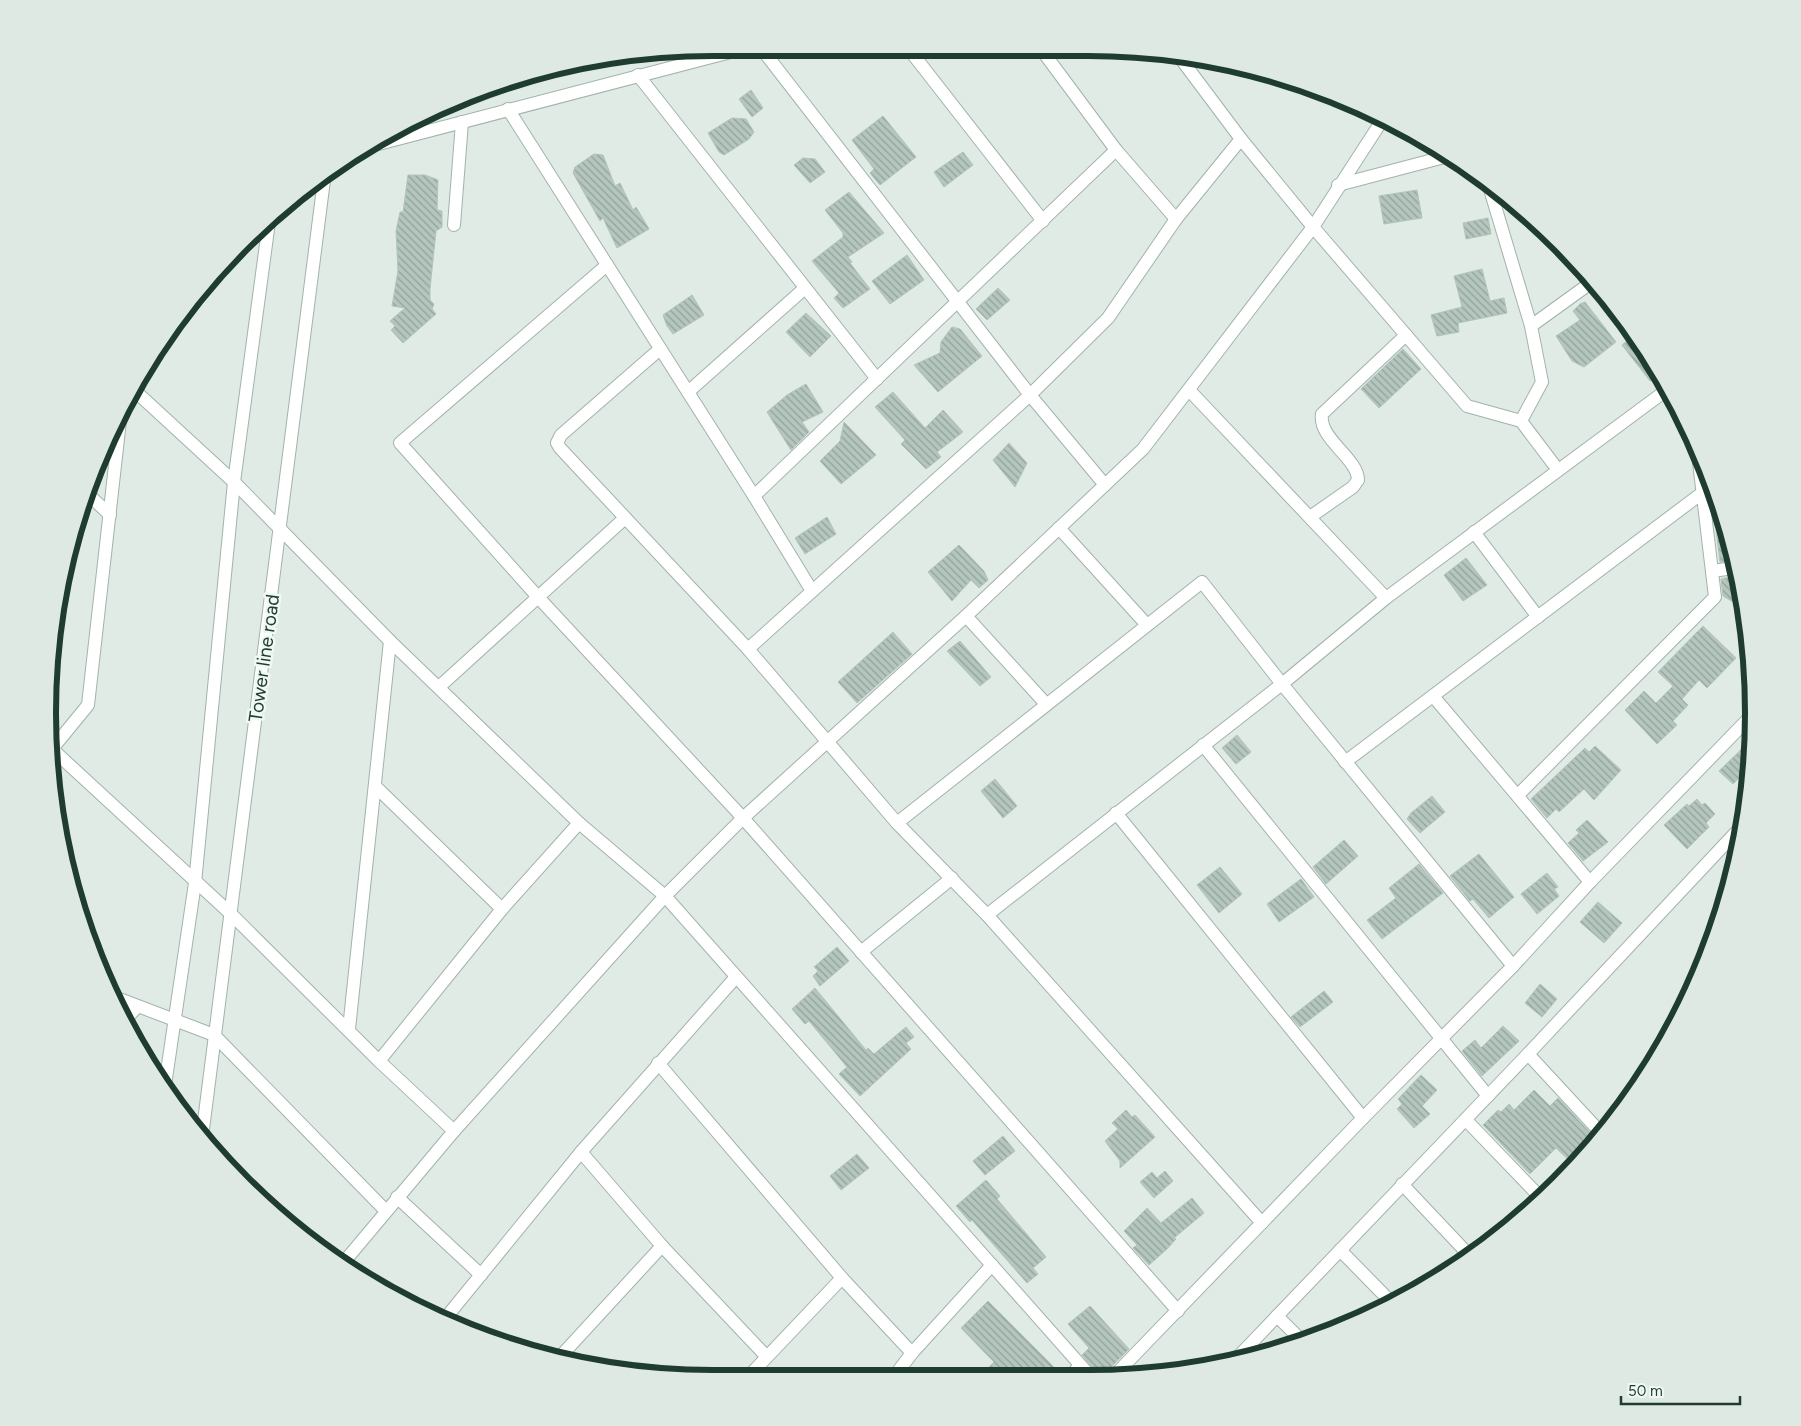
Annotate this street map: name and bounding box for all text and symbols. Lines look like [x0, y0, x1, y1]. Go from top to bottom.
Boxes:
street label: Tower line road [244, 593, 284, 723]
scale bar [1621, 1374, 1740, 1406]
text: 50 m [1628, 1382, 1663, 1400]

